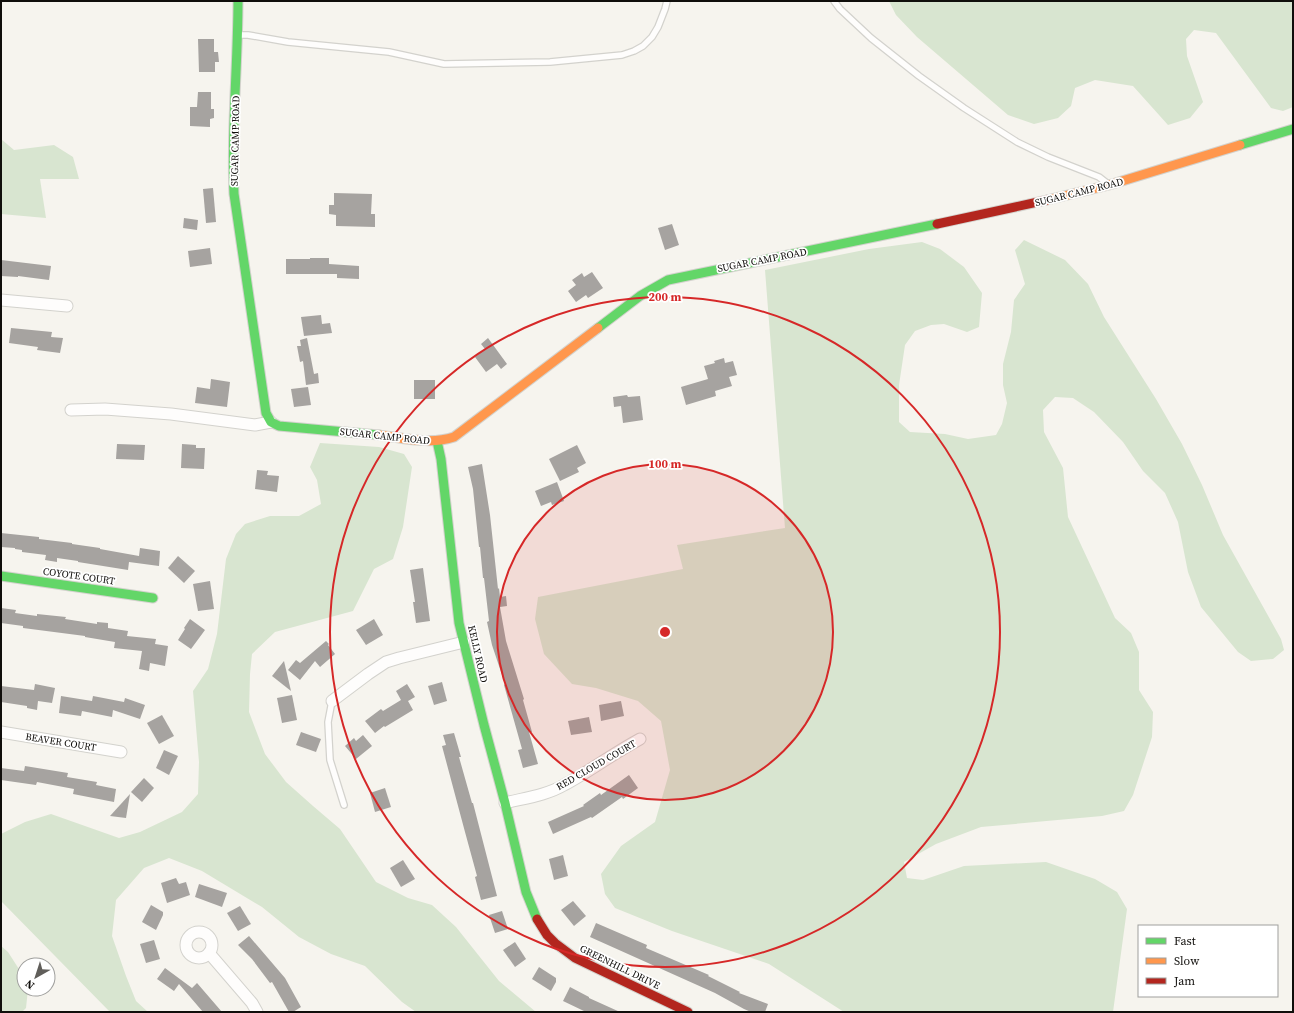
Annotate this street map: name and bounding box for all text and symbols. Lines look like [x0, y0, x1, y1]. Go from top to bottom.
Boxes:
street label: SUGAR CAMP ROAD [228, 96, 242, 186]
street label: SUGAR CAMP ROAD [1033, 175, 1125, 209]
street label: SUGAR CAMP ROAD [716, 245, 808, 275]
text: 200 m [649, 289, 682, 305]
street label: SUGAR CAMP ROAD [339, 425, 431, 447]
text: 100 m [649, 456, 682, 472]
street label: COYOTE COURT [42, 565, 116, 587]
street label: KELLY ROAD [465, 624, 491, 684]
centre of rings [658, 625, 672, 639]
street label: BEAVER COURT [25, 730, 97, 754]
street label: RED CLOUD COURT [554, 737, 638, 793]
legend [1138, 925, 1278, 997]
text: Fast [1174, 933, 1196, 949]
street label: GREENHILL DRIVE [578, 942, 662, 992]
text: Slow [1174, 953, 1200, 969]
north arrow [16, 957, 56, 997]
text: Jam [1173, 973, 1195, 989]
text: N [22, 976, 38, 993]

